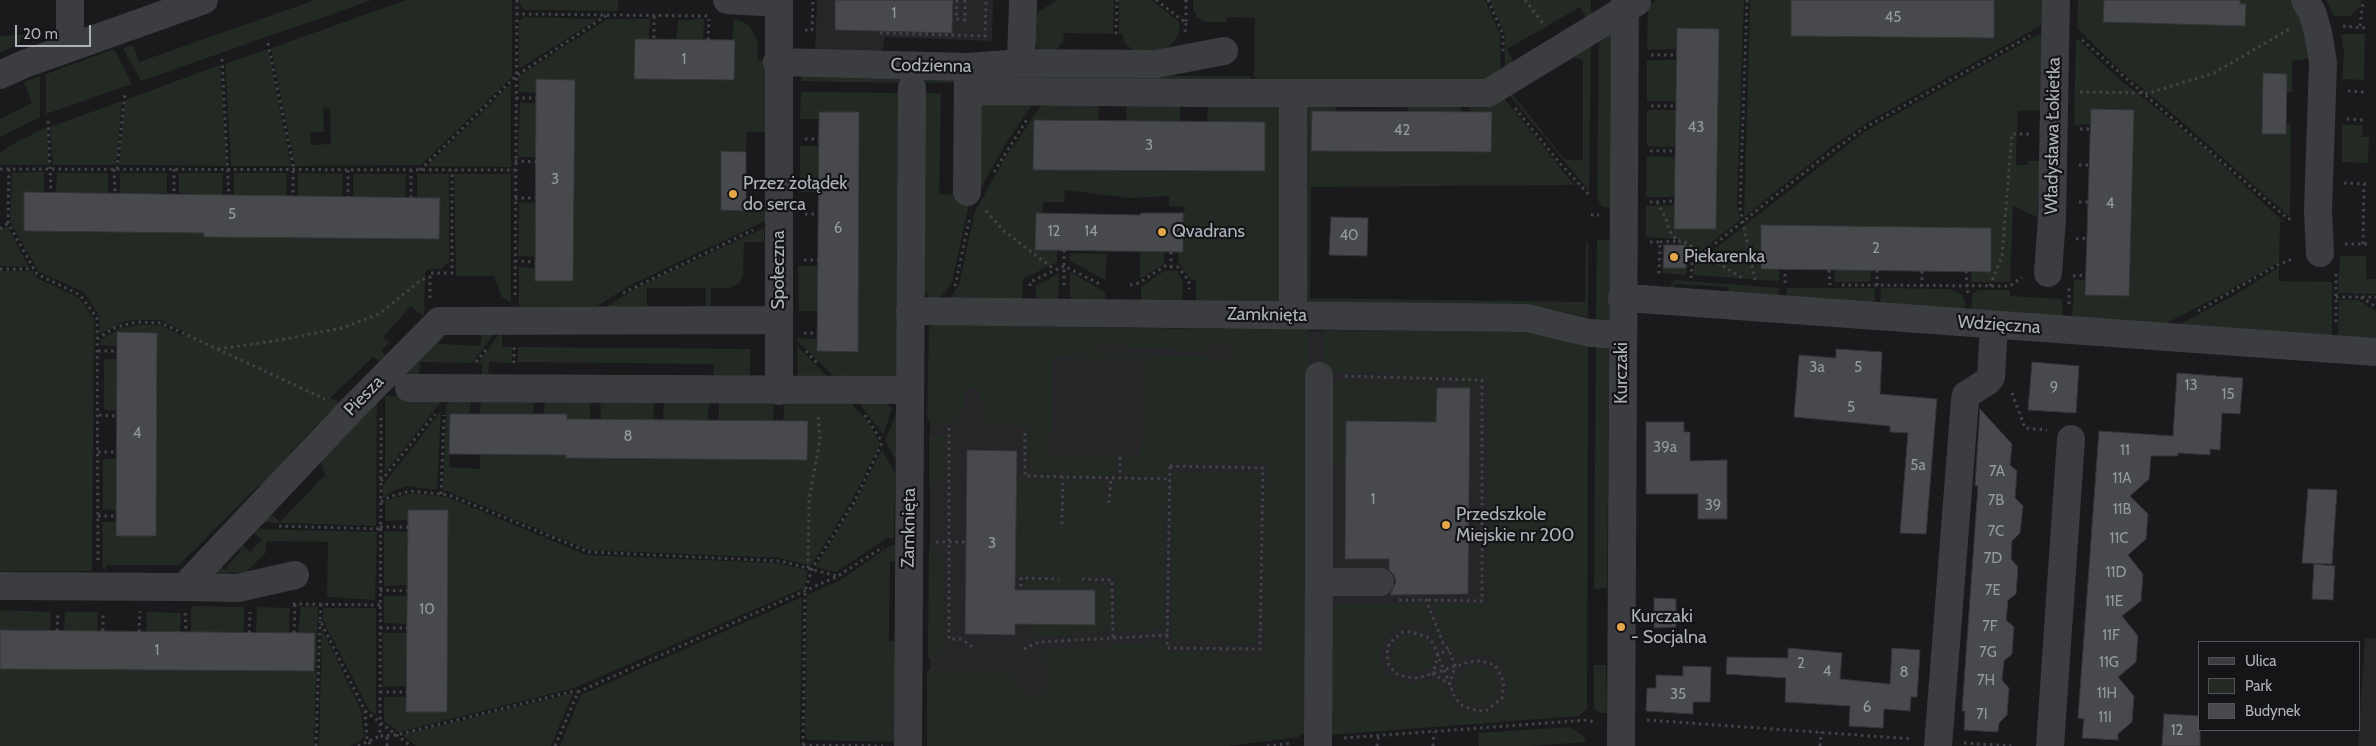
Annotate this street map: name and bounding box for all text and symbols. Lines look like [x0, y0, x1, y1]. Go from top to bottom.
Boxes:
house number: 1 [892, 5, 896, 23]
house number: 45 [1885, 9, 1901, 27]
scale bar [18, 15, 94, 47]
text: 20 m [23, 25, 58, 43]
house number: 1 [682, 51, 686, 69]
street label: Codzienna [890, 54, 972, 78]
street label: Władysława Łokietka [2041, 57, 2065, 215]
house number: 43 [1688, 119, 1704, 137]
house number: 42 [1394, 122, 1410, 140]
house number: 3 [1145, 137, 1153, 155]
house number: 3 [551, 171, 559, 189]
place label: Przez żołądek do serca [743, 173, 847, 215]
marker: Przez żołądek do serca [727, 188, 739, 200]
house number: 4 [2106, 195, 2114, 213]
house number: 5 [228, 206, 236, 224]
house number: 6 [834, 220, 842, 238]
place label: Qvadrans [1172, 221, 1245, 243]
house number: 12 [1048, 223, 1060, 241]
house number: 14 [1084, 223, 1098, 241]
marker: Qvadrans [1156, 226, 1168, 238]
house number: 40 [1339, 227, 1359, 245]
street label: Społeczna [768, 230, 790, 310]
house number: 2 [1872, 240, 1880, 258]
place label: Piekarenka [1684, 246, 1765, 268]
marker: Piekarenka [1668, 251, 1680, 263]
street label: Zamknięta [1227, 304, 1307, 326]
street label: Wdzięczna [1957, 311, 2041, 339]
street label: Kurczaki [1611, 342, 1633, 404]
house number: 3a [1809, 359, 1825, 377]
house number: 5 [1854, 359, 1862, 377]
street label: Piesza [340, 371, 388, 421]
house number: 13 [2184, 377, 2198, 395]
house number: 9 [2050, 379, 2058, 397]
house number: 15 [2221, 386, 2235, 404]
house number: 5 [1847, 399, 1855, 417]
house number: 4 [133, 425, 141, 443]
house number: 8 [623, 428, 633, 446]
house number: 39a [1653, 439, 1677, 457]
house number: 11 [2120, 442, 2130, 460]
house number: 5a [1910, 457, 1926, 475]
house number: 7A [1989, 463, 2005, 481]
house number: 11A [2112, 470, 2132, 488]
street label: Zamknięta [898, 488, 920, 568]
house number: 1 [1371, 491, 1375, 509]
house number: 7B [1988, 492, 2004, 510]
house number: 39 [1705, 497, 1721, 515]
house number: 11B [2113, 501, 2131, 519]
place label: Przedszkole Miejskie nr 200 [1456, 504, 1574, 546]
marker: Przedszkole Miejskie nr 200 [1440, 519, 1452, 531]
house number: 7C [1988, 523, 2004, 541]
house number: 11C [2109, 530, 2129, 548]
house number: 3 [988, 535, 996, 553]
house number: 7D [1984, 550, 2002, 568]
house number: 11D [2106, 564, 2126, 582]
house number: 7E [1985, 582, 2001, 600]
house number: 11E [2105, 593, 2123, 611]
house number: 10 [419, 601, 435, 619]
place label: Kurczaki - Socjalna [1631, 606, 1707, 649]
house number: 7F [1982, 618, 1998, 636]
marker: Kurczaki - Socjalna [1615, 621, 1627, 633]
house number: 11F [2102, 627, 2120, 645]
legend [2198, 641, 2361, 731]
house number: 1 [155, 642, 159, 660]
house number: 7G [1979, 644, 1997, 662]
text: Ulica [2245, 652, 2276, 670]
house number: 11G [2099, 654, 2119, 672]
house number: 2 [1797, 655, 1805, 673]
house number: 4 [1823, 663, 1831, 681]
house number: 8 [1899, 664, 1909, 682]
house number: 7H [1977, 672, 1995, 690]
text: Park [2245, 677, 2272, 695]
house number: 11H [2097, 685, 2117, 703]
house number: 35 [1670, 686, 1686, 704]
house number: 6 [1863, 699, 1871, 717]
text: Budynek [2245, 702, 2300, 720]
house number: 7I [1976, 706, 1988, 724]
house number: 11I [2098, 709, 2112, 727]
house number: 12 [2171, 722, 2183, 740]

